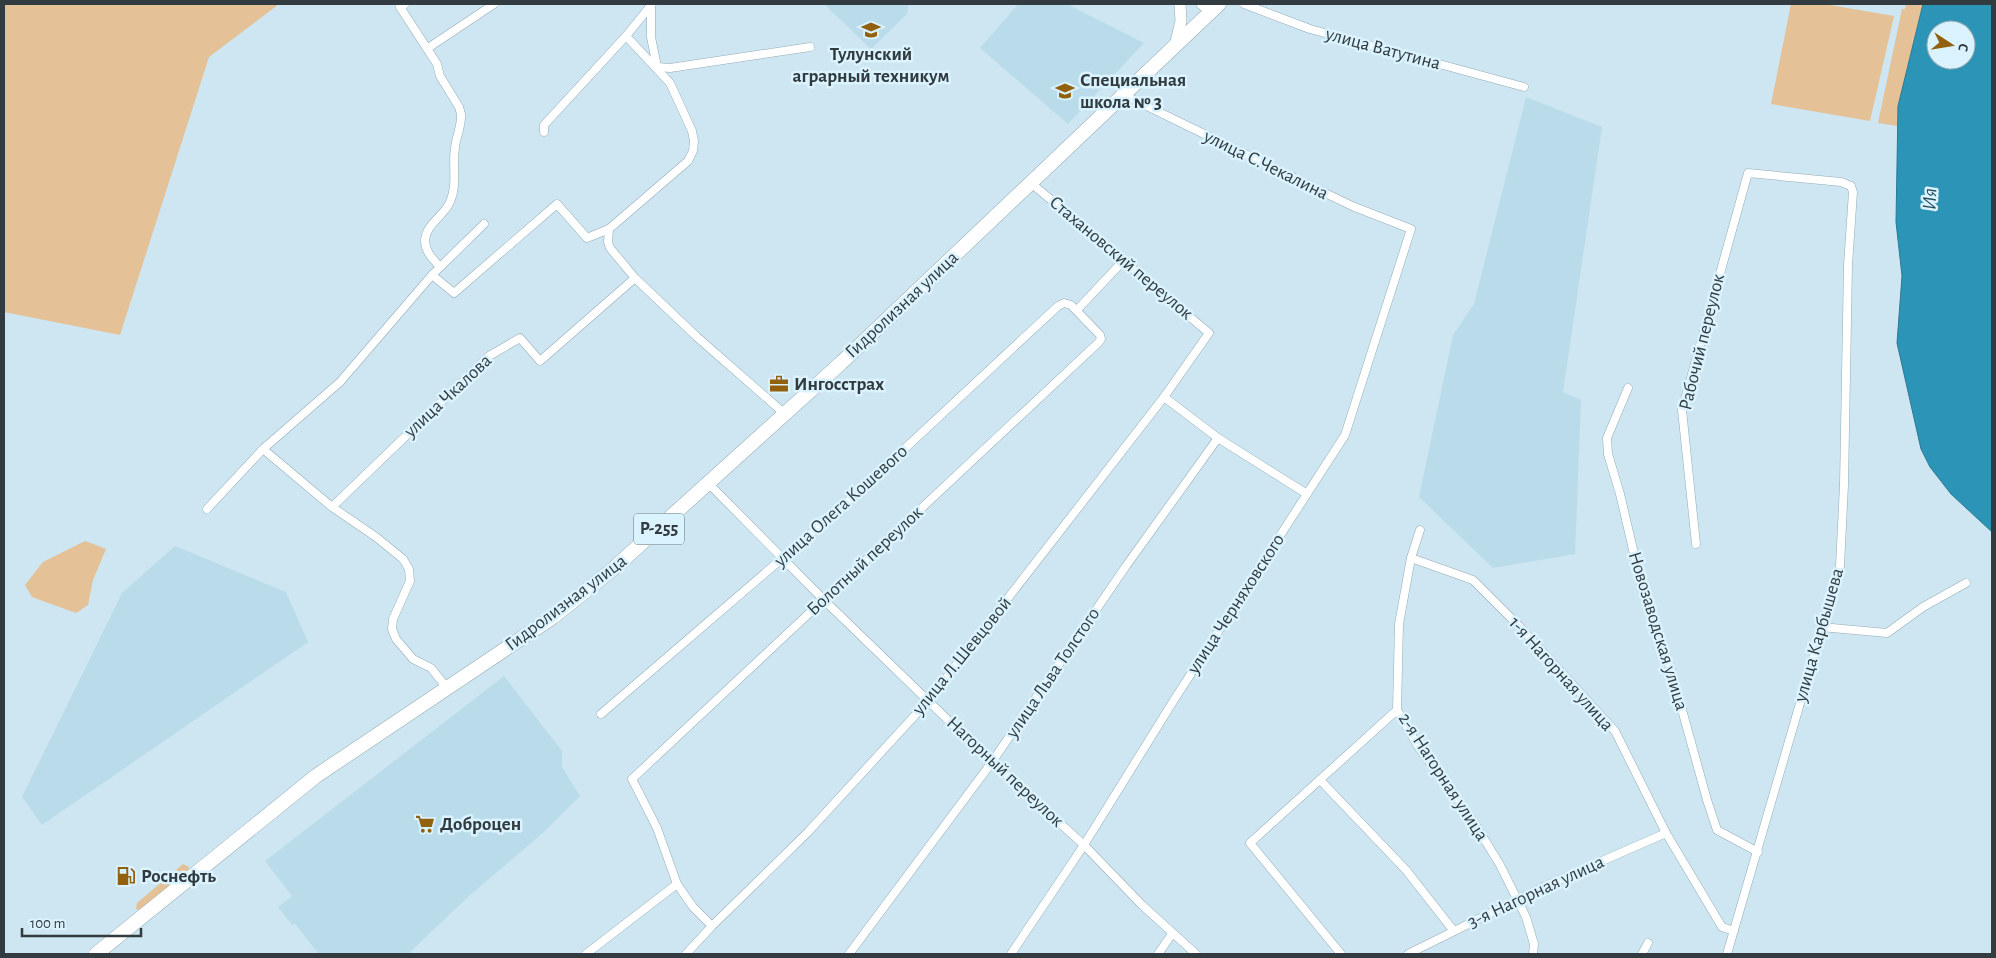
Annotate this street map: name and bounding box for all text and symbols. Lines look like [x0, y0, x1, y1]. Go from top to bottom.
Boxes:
school or university icon: Тулунский аграрный техникум [860, 19, 882, 41]
north arrow [1926, 20, 1976, 70]
street label: улица Ватутина [1323, 24, 1443, 74]
text: С [1955, 42, 1970, 53]
place label: Тулунский аграрный техникум [793, 45, 950, 86]
place label: Специальная школа № 3 [1080, 71, 1186, 112]
school or university icon: Специальная школа № 3 [1054, 80, 1076, 102]
street label: улица С.Чекалина [1200, 126, 1332, 203]
water label: Ия [1920, 188, 1940, 210]
street label: Стахановский переулок [1046, 193, 1197, 324]
street label: Гидролизная улица [842, 248, 962, 362]
street label: Рабочий переулок [1676, 272, 1728, 412]
street label: улица Чкалова [400, 351, 496, 442]
office icon: Ингосстрах [768, 373, 790, 395]
place label: Ингосстрах [794, 375, 884, 394]
street label: улица Олега Кошевого [770, 441, 911, 571]
street label: Болотный переулок [803, 502, 927, 619]
road number: Р-255 [634, 514, 684, 544]
street label: улица Черняховского [1183, 531, 1288, 678]
street label: Новозаводская улица [1625, 549, 1691, 713]
street label: Гидролизная улица [502, 551, 631, 655]
street label: улица Карбышева [1791, 566, 1847, 705]
street label: улица Л.Шевцовой [908, 594, 1015, 719]
street label: улица Льва Толстого [1002, 605, 1103, 742]
street label: 1-я Нагорная улица [1505, 613, 1617, 735]
street label: 2-я Нагорная улица [1395, 710, 1492, 845]
street label: Нагорный переулок [943, 713, 1067, 831]
supermarket icon: Доброцен [414, 813, 436, 835]
place label: Доброцен [440, 815, 521, 834]
street label: 3-я Нагорная улица [1465, 852, 1607, 932]
fuel station icon: Роснефть [115, 865, 137, 887]
place label: Роснефть [141, 867, 216, 886]
scale bar [22, 906, 141, 938]
text: 100 m [30, 916, 65, 931]

